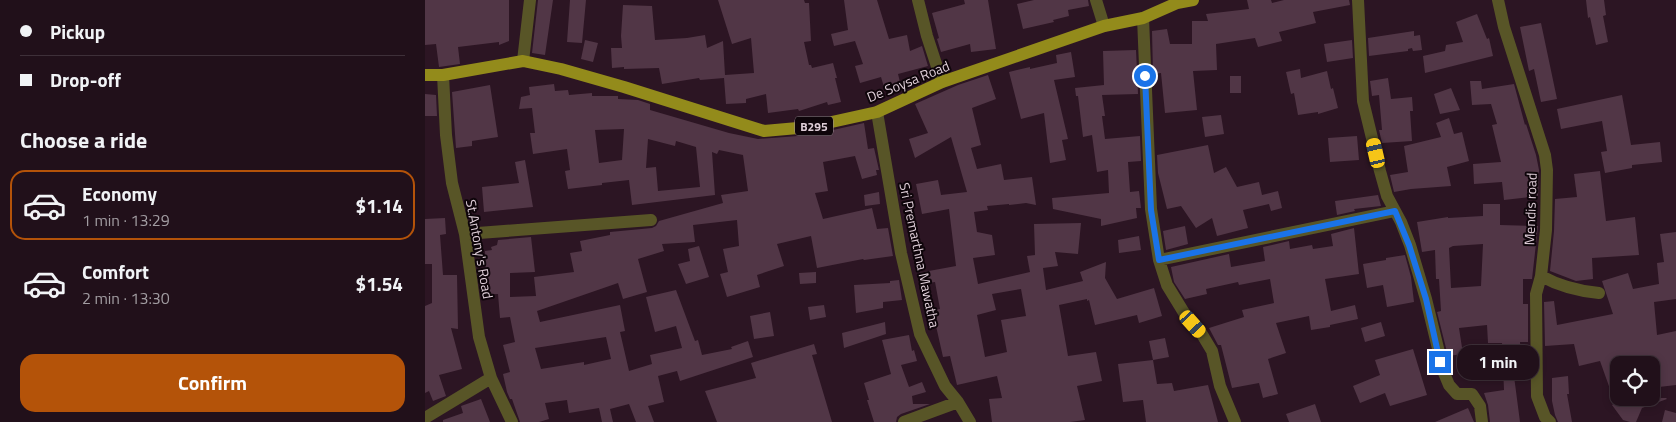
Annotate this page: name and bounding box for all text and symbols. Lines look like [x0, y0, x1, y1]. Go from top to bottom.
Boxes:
text: Pickup [50, 17, 105, 46]
street label: De Soysa Road [863, 55, 953, 107]
text: Drop-off [50, 65, 121, 94]
route start [1134, 65, 1156, 87]
road number: B295 [795, 116, 833, 136]
text: Choose a ride [20, 123, 147, 157]
car [1365, 137, 1386, 169]
street label: Mendis road [1518, 172, 1542, 246]
text: Economy [82, 179, 157, 208]
street label: Sri Premarthna Mawatha [894, 180, 946, 330]
icon: car [22, 183, 67, 228]
text: $1.14 [356, 191, 403, 220]
street label: St.Antony's Road [461, 198, 499, 300]
text: 1 min · 13:29 [82, 208, 170, 232]
text: Comfort [82, 257, 149, 286]
icon: car [22, 261, 67, 306]
text: $1.54 [356, 269, 403, 298]
text: 2 min · 13:30 [82, 286, 170, 310]
car [1177, 308, 1208, 340]
callout: 1 min [1457, 344, 1540, 380]
text: 1 min [1479, 350, 1517, 374]
route end [1429, 351, 1451, 373]
button: Confirm [20, 354, 405, 412]
map controls [1610, 356, 1660, 406]
button: locate [1610, 356, 1660, 406]

